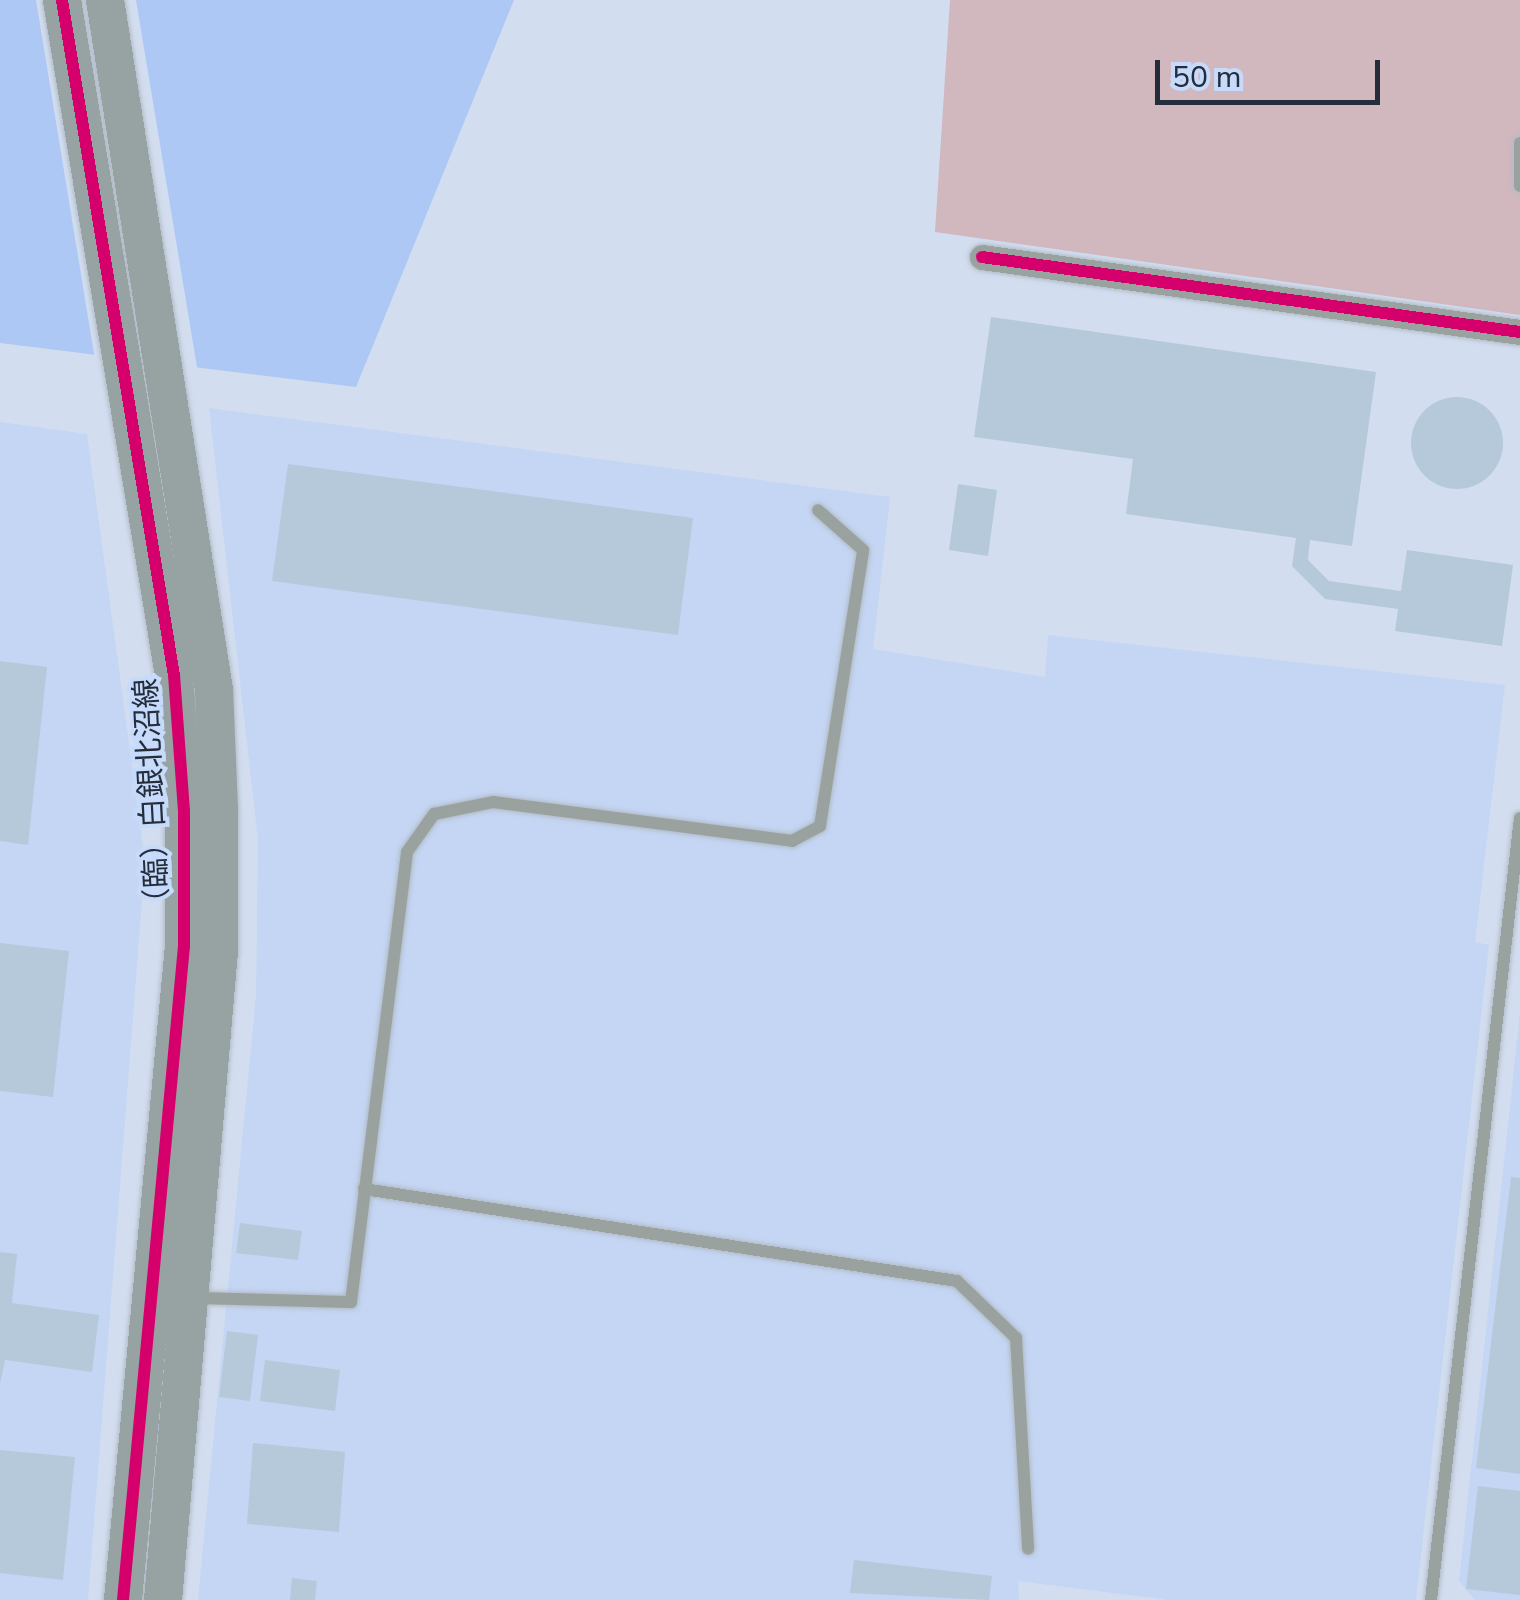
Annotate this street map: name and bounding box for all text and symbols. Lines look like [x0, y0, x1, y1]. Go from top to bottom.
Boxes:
scale bar [1160, 40, 1385, 102]
text: 50 m [1172, 57, 1241, 98]
street label: （臨）白銀北沼線 [129, 677, 177, 919]

